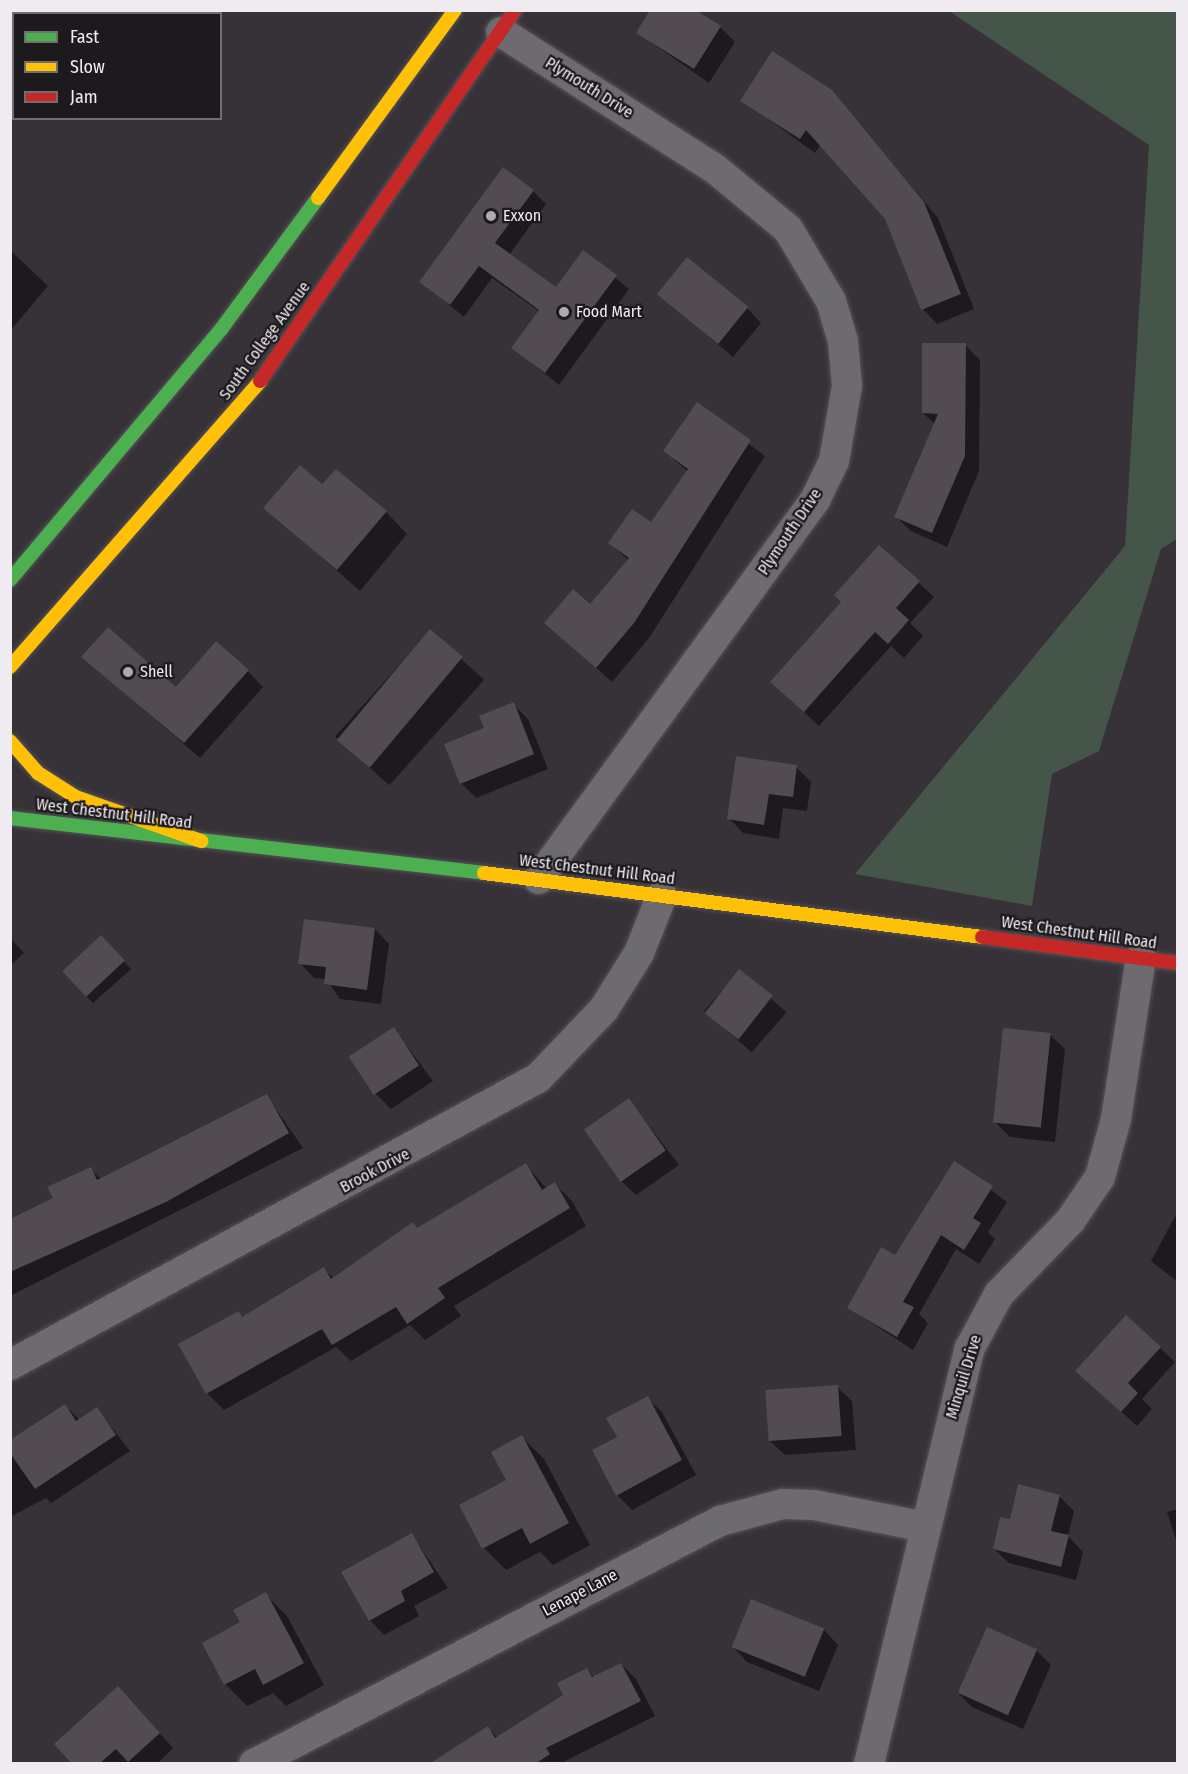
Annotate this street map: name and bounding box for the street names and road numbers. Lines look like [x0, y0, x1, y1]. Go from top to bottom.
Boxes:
street label: Plymouth Drive [542, 53, 636, 123]
street label: South College Avenue [216, 278, 314, 404]
street label: Plymouth Drive [754, 485, 826, 579]
street label: West Chestnut Hill Road [35, 795, 193, 833]
street label: West Chestnut Hill Road [518, 851, 676, 889]
street label: West Chestnut Hill Road [1000, 913, 1158, 953]
street label: Brook Drive [337, 1145, 413, 1197]
street label: Minquil Drive [942, 1333, 986, 1421]
street label: Lenape Lane [539, 1565, 621, 1621]

